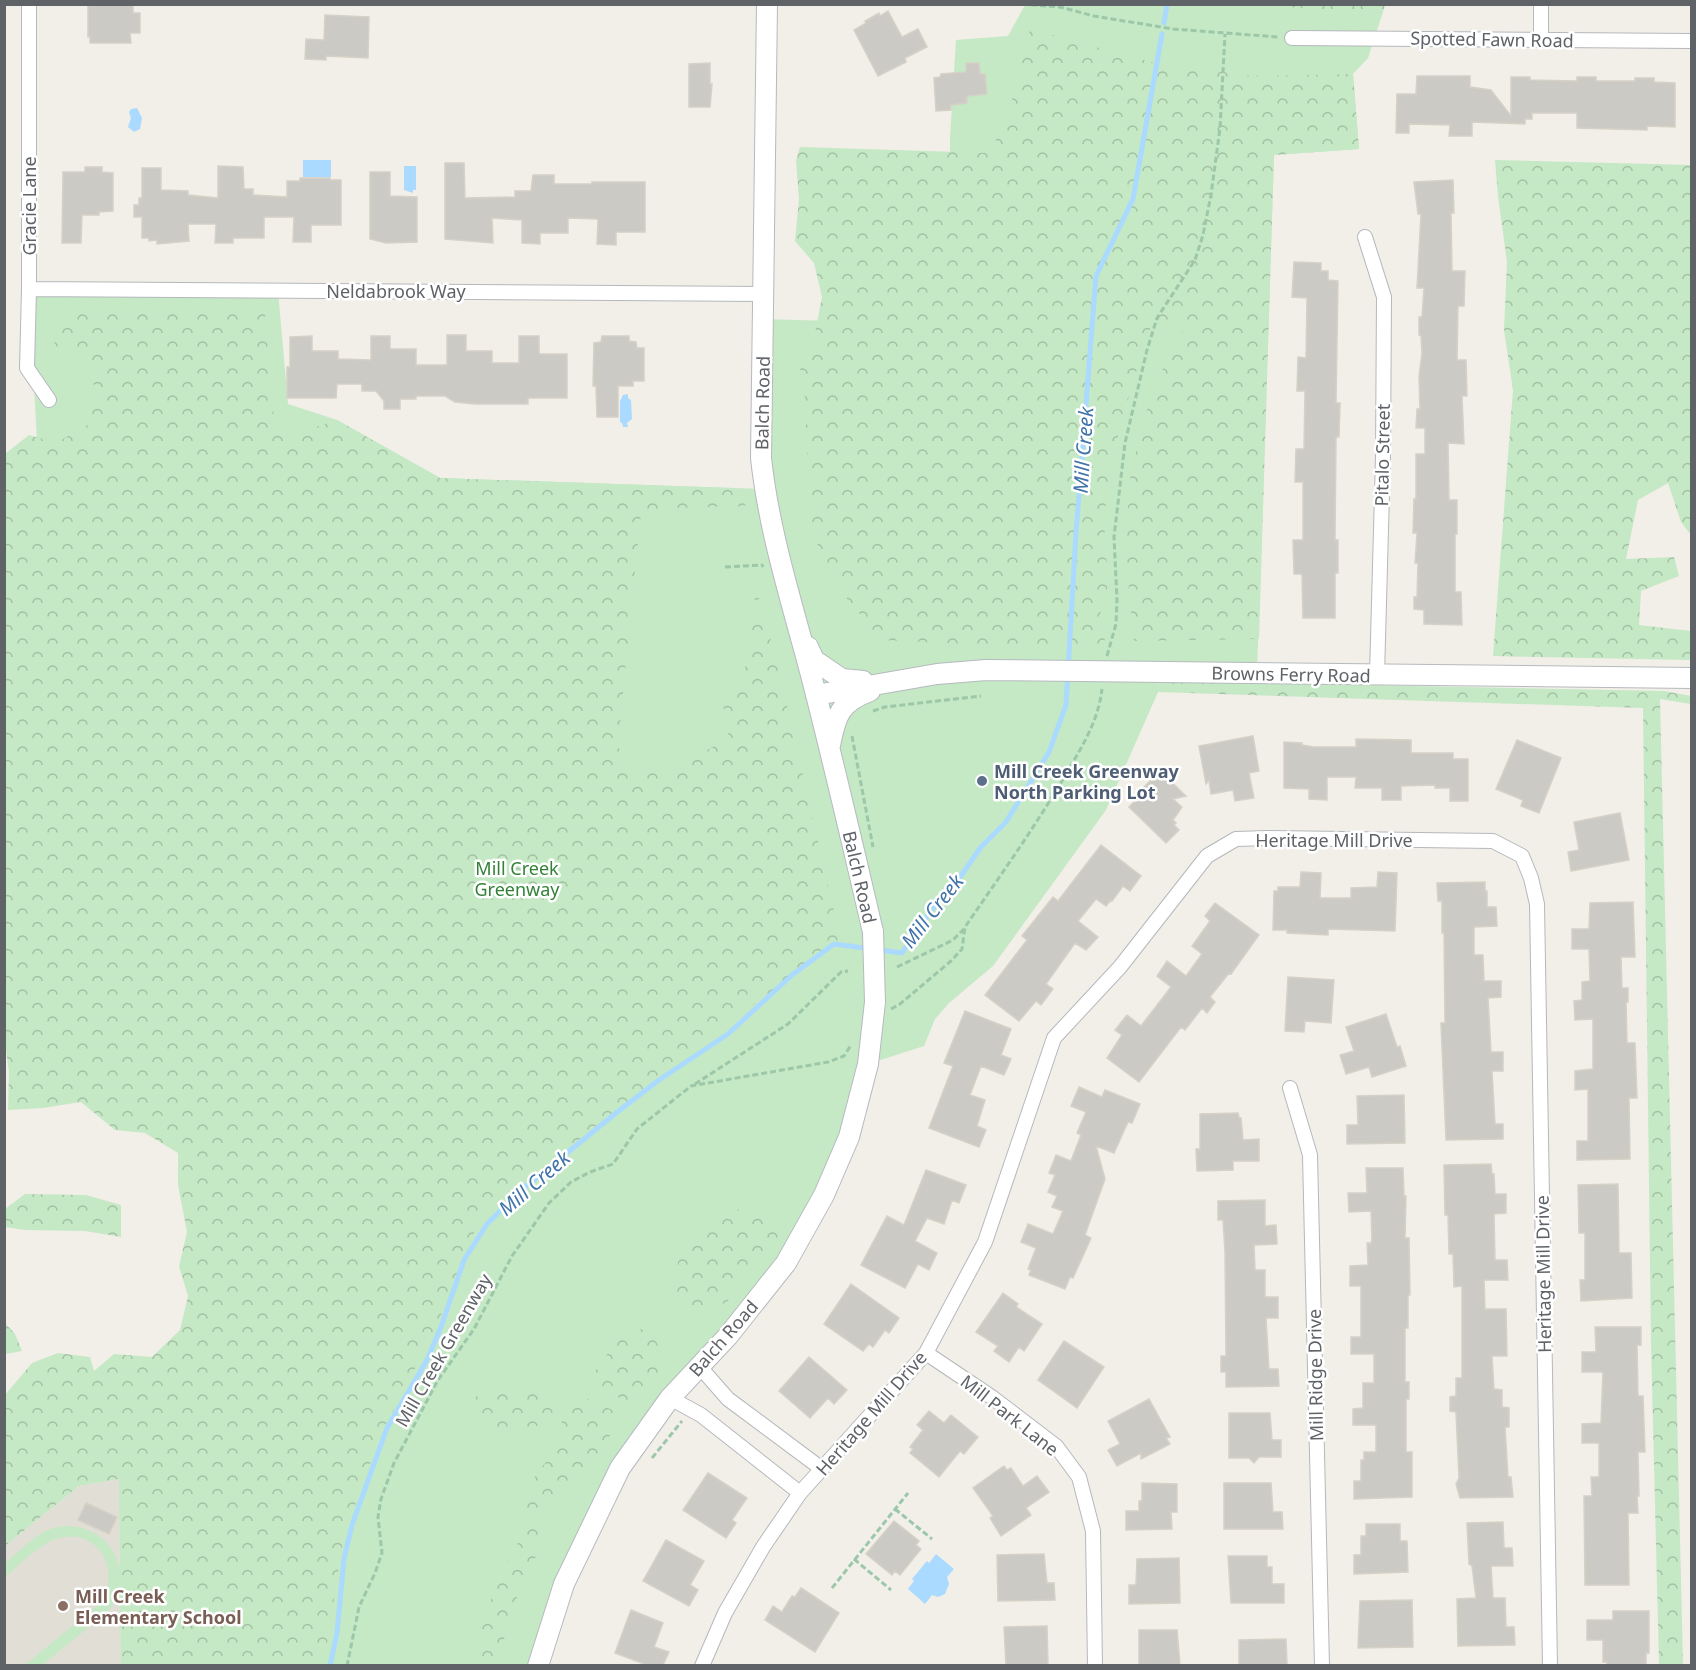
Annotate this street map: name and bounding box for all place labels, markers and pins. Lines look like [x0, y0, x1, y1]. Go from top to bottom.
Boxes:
place label: Mill Creek Greenway North Parking Lot [994, 759, 1179, 804]
marker: Mill Creek Greenway North Parking Lot [975, 774, 989, 788]
place label: Mill Creek Elementary School [75, 1584, 242, 1629]
marker: Mill Creek Elementary School [56, 1599, 70, 1613]

